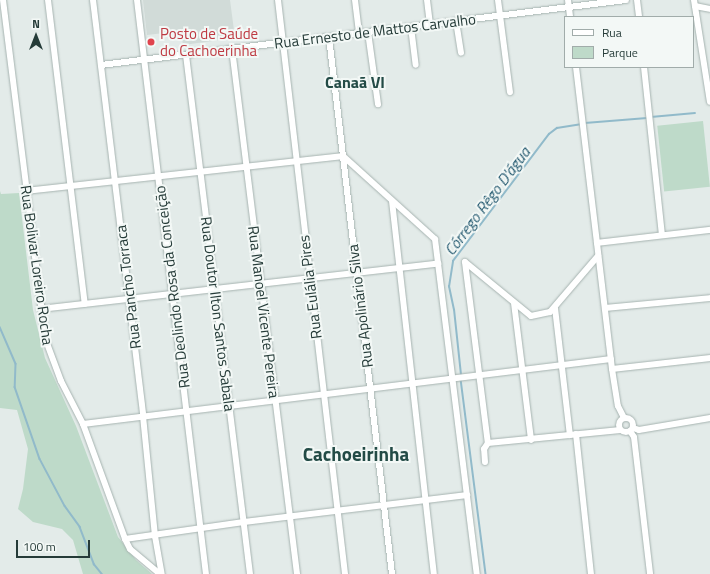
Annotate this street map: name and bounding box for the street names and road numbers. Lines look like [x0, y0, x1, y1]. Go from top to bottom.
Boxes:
street label: Rua Ernesto de Mattos Carvalho [273, 10, 477, 52]
street label: Rua Bolivar Loreiro Rocha [17, 184, 57, 346]
street label: Rua Deolindo Rosa da Conceição [151, 185, 193, 389]
street label: Rua Doutor Ilton Santos Sabala [197, 216, 239, 412]
street label: Rua Pancho Torraca [111, 224, 145, 350]
street label: Rua Manoel Vicente Pereira [244, 225, 284, 399]
street label: Rua Eulália Pires [295, 234, 325, 340]
street label: Rua Apolinário Silva [343, 243, 377, 369]

